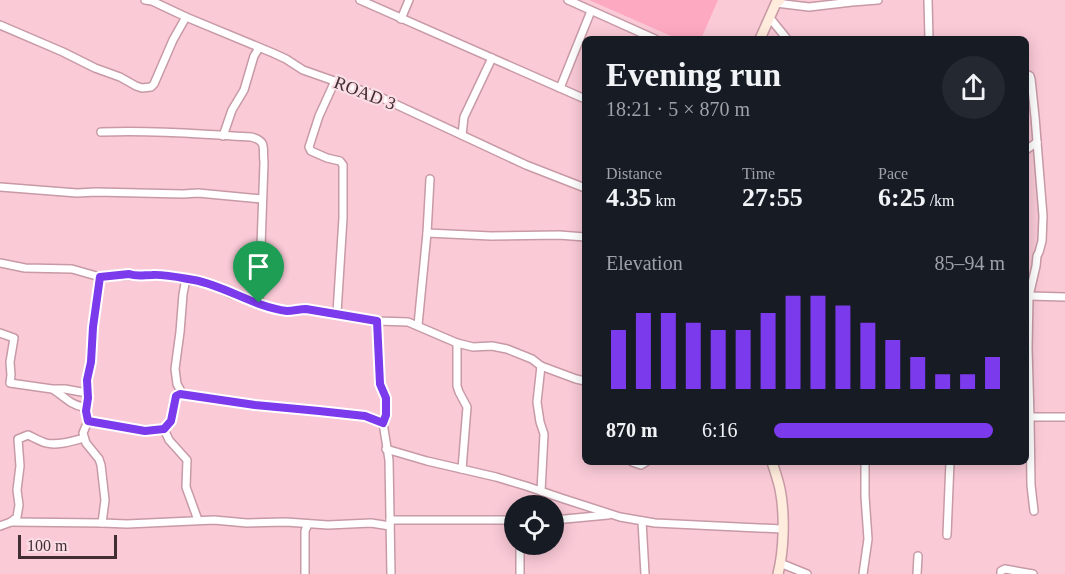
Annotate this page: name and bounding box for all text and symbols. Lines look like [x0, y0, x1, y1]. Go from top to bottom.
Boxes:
button: share [942, 56, 1005, 119]
text: Evening run [606, 57, 781, 93]
street label: ROAD 3 [331, 72, 399, 114]
text: 18:21 · 5 × 870 m [606, 98, 750, 120]
text: Distance [606, 165, 662, 182]
text: Time [742, 165, 775, 182]
text: Pace [878, 165, 908, 182]
text: 4.35 [606, 183, 652, 212]
text: 27:55 [742, 183, 803, 212]
text: 6:25 [878, 183, 926, 212]
text: km [652, 192, 676, 209]
text: /km [926, 192, 955, 209]
pin [233, 241, 284, 303]
icon: arrive [242, 250, 275, 283]
text: Elevation [606, 252, 683, 274]
text: 85–94 m [934, 252, 1005, 274]
text: 870 m [606, 419, 658, 441]
text: 6:16 [702, 419, 738, 441]
map controls [504, 495, 564, 555]
button: locate [504, 495, 564, 555]
scale bar [18, 532, 117, 560]
text: 100 m [27, 537, 67, 554]

